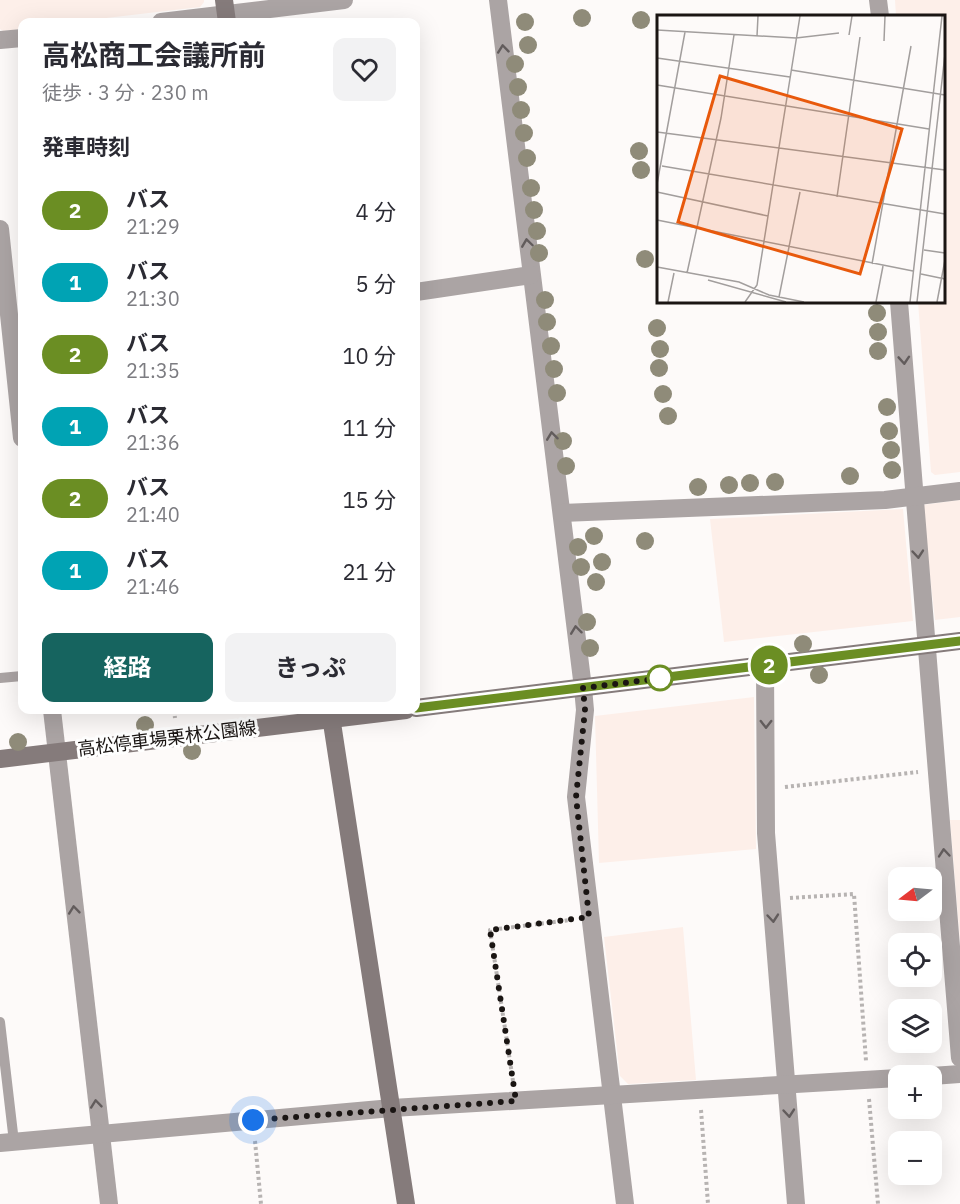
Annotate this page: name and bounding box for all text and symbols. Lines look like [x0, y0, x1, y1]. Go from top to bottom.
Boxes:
inset map [657, 15, 945, 303]
text: 高松商工会議所前 [42, 36, 266, 73]
button: heart [333, 38, 396, 101]
one-way arrow [498, 44, 510, 54]
text: 徒歩 · 3 分 · 230 m [42, 79, 209, 106]
text: 発車時刻 [42, 132, 130, 161]
text: バス [126, 184, 170, 213]
text: 2 [69, 196, 81, 224]
text: 4 分 [356, 197, 396, 226]
text: 21:29 [126, 213, 180, 240]
one-way arrow [521, 238, 534, 247]
text: バス [126, 256, 170, 285]
text: 1 [69, 268, 81, 296]
text: 5 分 [356, 269, 396, 298]
text: 21:30 [126, 285, 180, 312]
text: バス [126, 328, 170, 357]
text: 2 [69, 340, 81, 368]
text: 10 分 [342, 341, 396, 370]
one-way arrow [897, 355, 910, 364]
text: 21:35 [126, 357, 180, 384]
text: バス [126, 400, 170, 429]
text: 1 [69, 412, 81, 440]
text: 11 分 [342, 413, 396, 442]
text: 21:36 [126, 429, 180, 456]
one-way arrow [546, 431, 559, 441]
text: バス [126, 472, 170, 501]
text: 2 [69, 484, 81, 512]
text: 15 分 [342, 485, 396, 514]
text: 21:40 [126, 501, 180, 528]
text: バス [126, 544, 170, 573]
one-way arrow [911, 550, 924, 559]
text: 1 [69, 556, 81, 584]
text: 21 分 [342, 557, 396, 586]
text: 21:46 [126, 573, 180, 600]
one-way arrow [570, 625, 582, 634]
button: 経路 [42, 633, 213, 702]
button: きっぷ [225, 633, 396, 702]
line badge: 2 [750, 646, 788, 684]
text: 2 [763, 651, 775, 679]
unlabelled marker [647, 665, 673, 691]
street label: 高松停車場栗林公園線 [76, 716, 258, 760]
one-way arrow [760, 719, 772, 728]
one-way arrow [938, 849, 951, 858]
north arrow [888, 867, 942, 921]
map controls [888, 867, 942, 1185]
one-way arrow [69, 906, 81, 915]
one-way arrow [766, 914, 779, 923]
button: locate [888, 933, 942, 987]
button: layers [888, 999, 942, 1053]
button: + [888, 1065, 942, 1119]
one-way arrow [91, 1100, 103, 1109]
your location [238, 1105, 268, 1135]
one-way arrow [782, 1108, 795, 1117]
button: − [888, 1131, 942, 1185]

